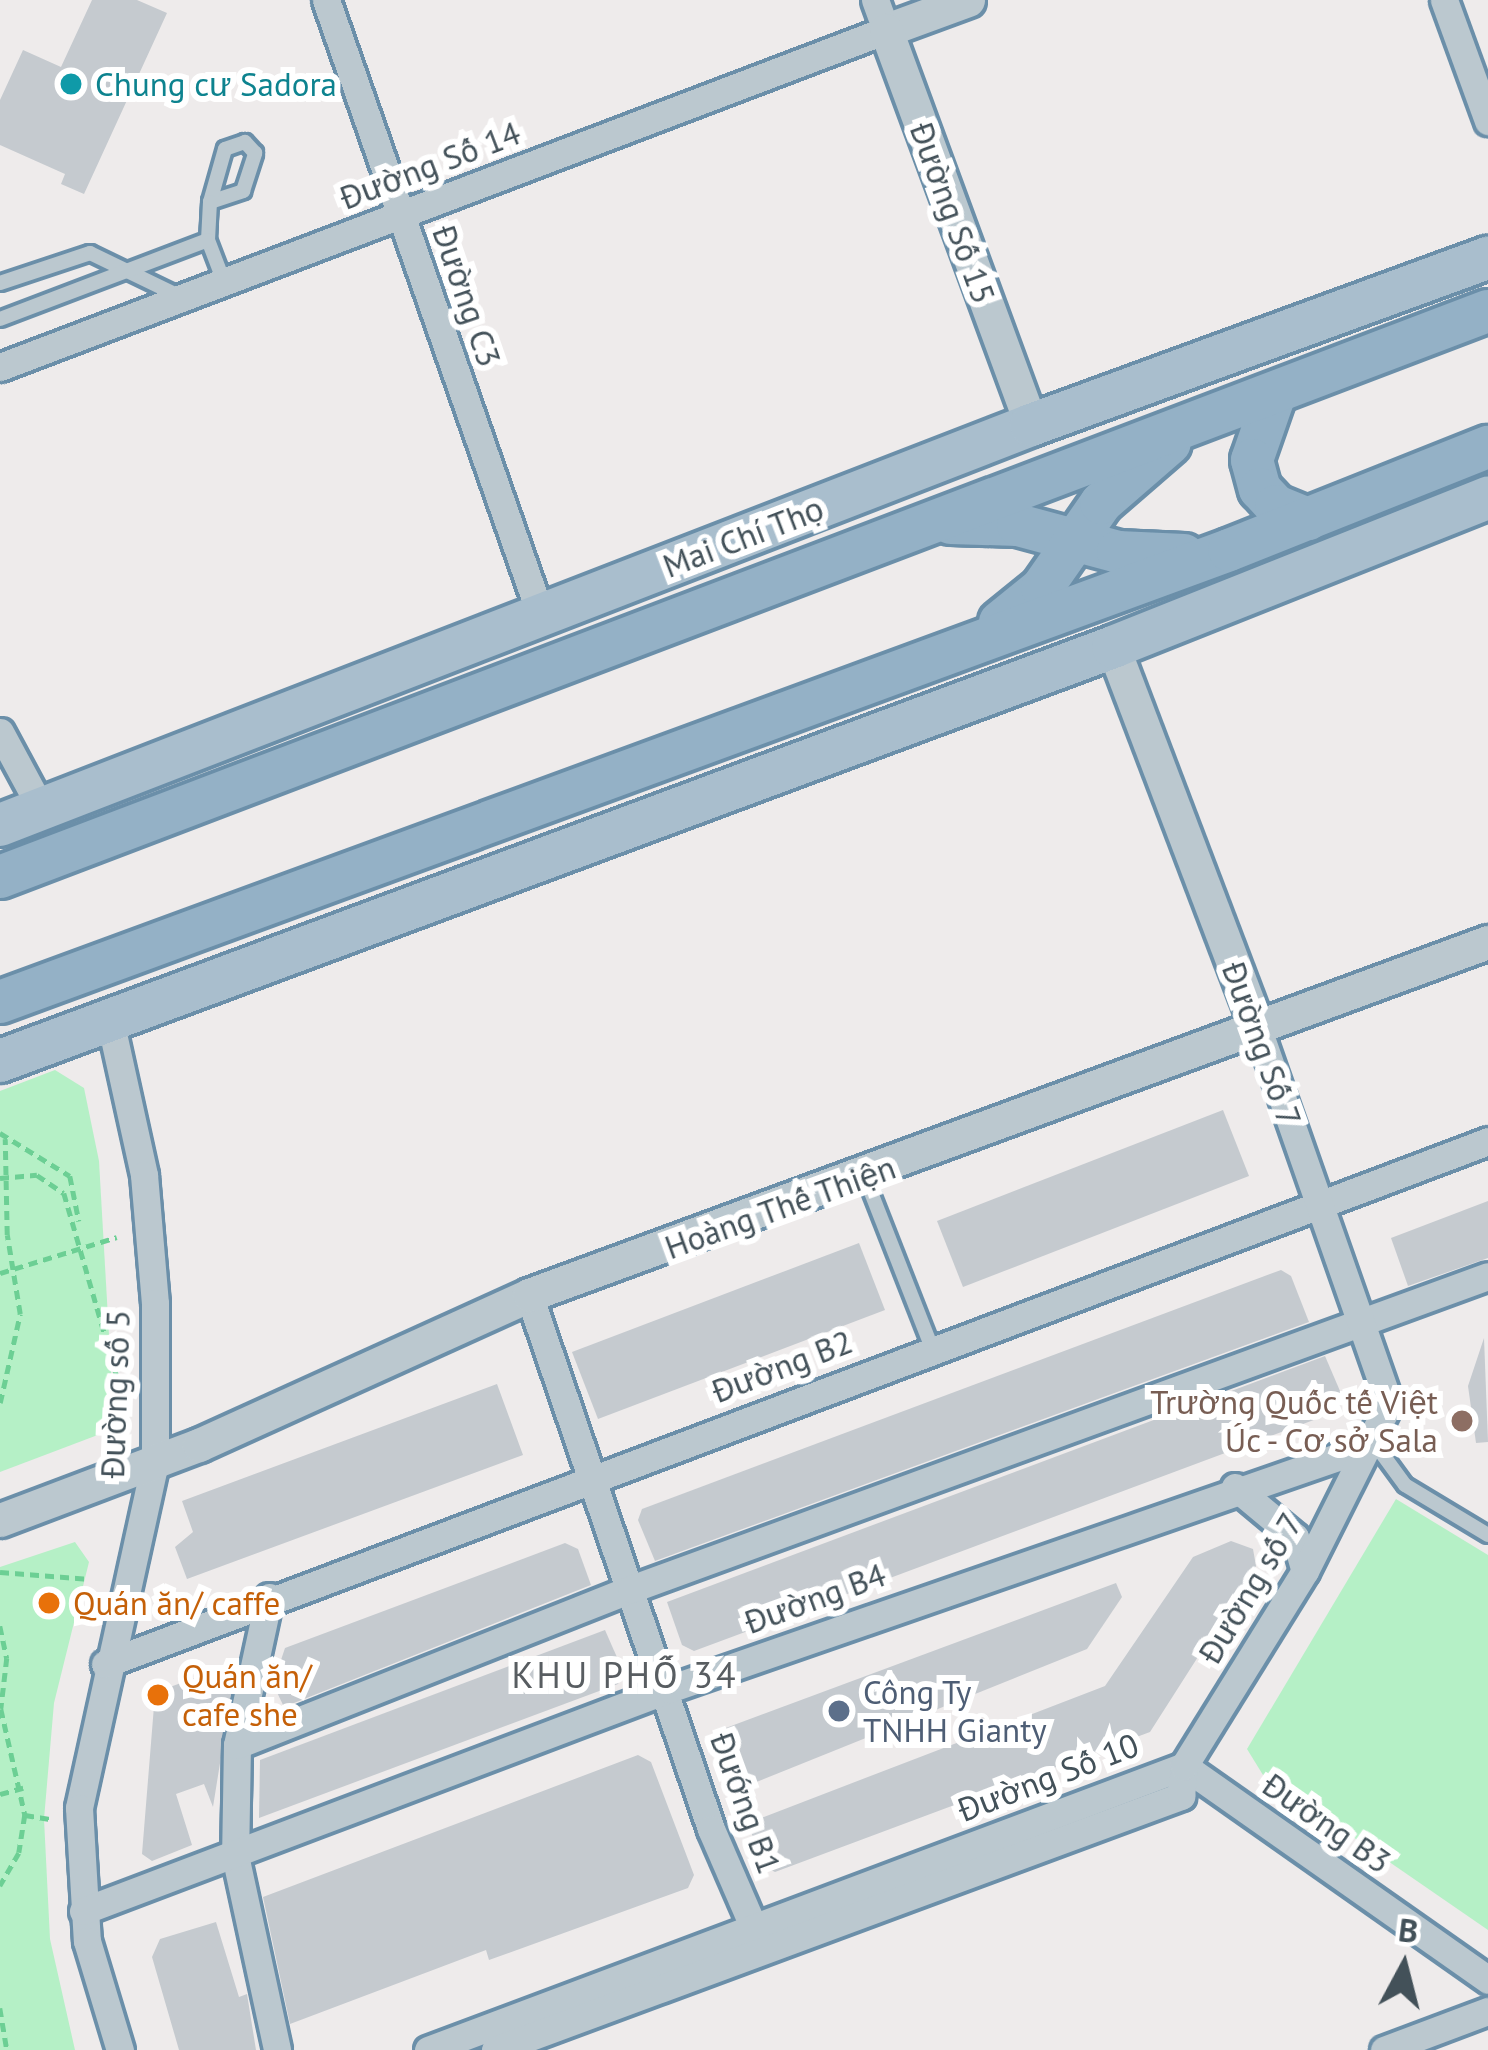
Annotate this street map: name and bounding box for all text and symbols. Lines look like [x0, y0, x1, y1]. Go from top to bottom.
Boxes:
place label: Chung cư Sadora [95, 64, 337, 104]
marker: Chung cư Sadora [58, 71, 84, 97]
street label: Đường Số 14 [334, 112, 526, 218]
street label: Đường Số 15 [902, 117, 1004, 309]
street label: Đường C3 [424, 220, 510, 372]
street label: Mai Chí Thọ [657, 488, 829, 586]
street label: Đường Số 7 [1214, 956, 1310, 1132]
street label: Hoàng Thế Thiện [658, 1147, 902, 1267]
street label: Đường số 5 [92, 1309, 138, 1479]
street label: Đường B2 [706, 1321, 858, 1411]
place label: Trường Quốc tế Việt Úc - Cơ sở Sala [1148, 1382, 1438, 1460]
marker: Trường Quốc tế Việt Úc - Cơ sở Sala [1449, 1408, 1475, 1434]
street label: Đường số 7 [1190, 1506, 1310, 1670]
street label: Đường B4 [739, 1554, 891, 1642]
place label: Quán ăn/ caffe [73, 1583, 280, 1623]
marker: Quán ăn/ caffe [36, 1590, 62, 1616]
district label: KHU PHỐ 34 [511, 1653, 739, 1697]
place label: Quán ăn/ cafe she [182, 1656, 312, 1734]
place label: Công Ty TNHH Gianty [863, 1672, 1047, 1750]
marker: Quán ăn/ cafe she [145, 1682, 171, 1708]
marker: Công Ty TNHH Gianty [826, 1698, 852, 1724]
street label: Đường Số 10 [952, 1724, 1144, 1830]
street label: Đướng B1 [702, 1727, 790, 1879]
street label: Đường B3 [1255, 1765, 1399, 1881]
north arrow [1344, 1906, 1464, 2026]
text: B [1396, 1907, 1421, 1952]

